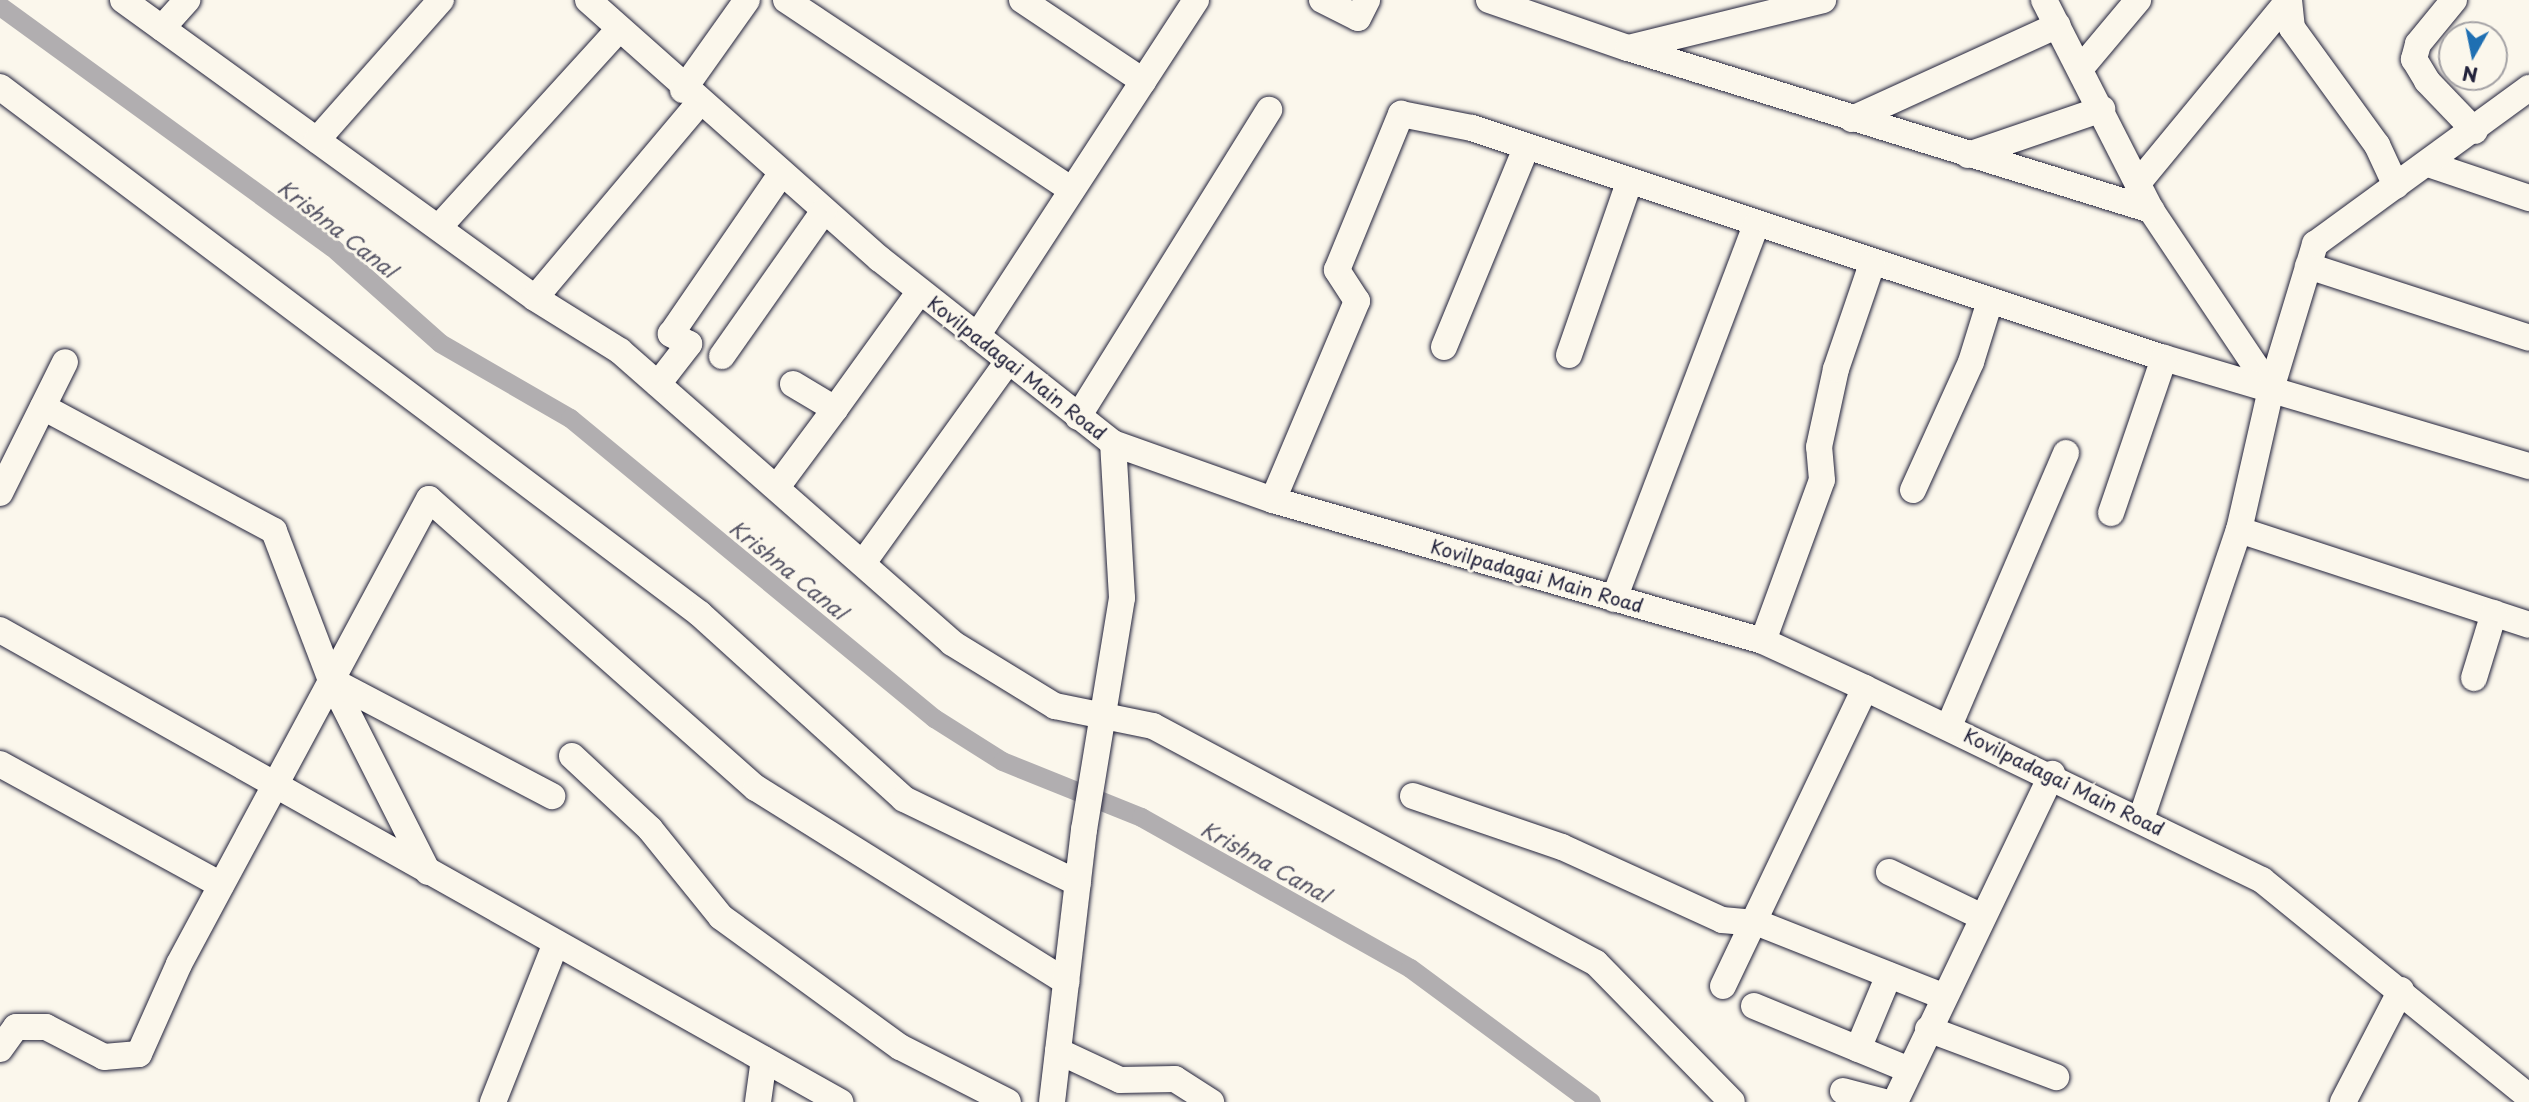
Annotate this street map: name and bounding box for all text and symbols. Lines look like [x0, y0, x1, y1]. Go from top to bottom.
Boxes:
north arrow [2438, 21, 2508, 91]
text: N [2460, 60, 2480, 90]
water label: Krishna Canal [273, 174, 403, 282]
street label: Kovilpadagai Main Road [923, 291, 1111, 445]
water label: Krishna Canal [725, 514, 853, 624]
street label: Kovilpadagai Main Road [1428, 535, 1646, 617]
street label: Kovilpadagai Main Road [1960, 723, 2168, 841]
water label: Krishna Canal [1197, 815, 1335, 907]

